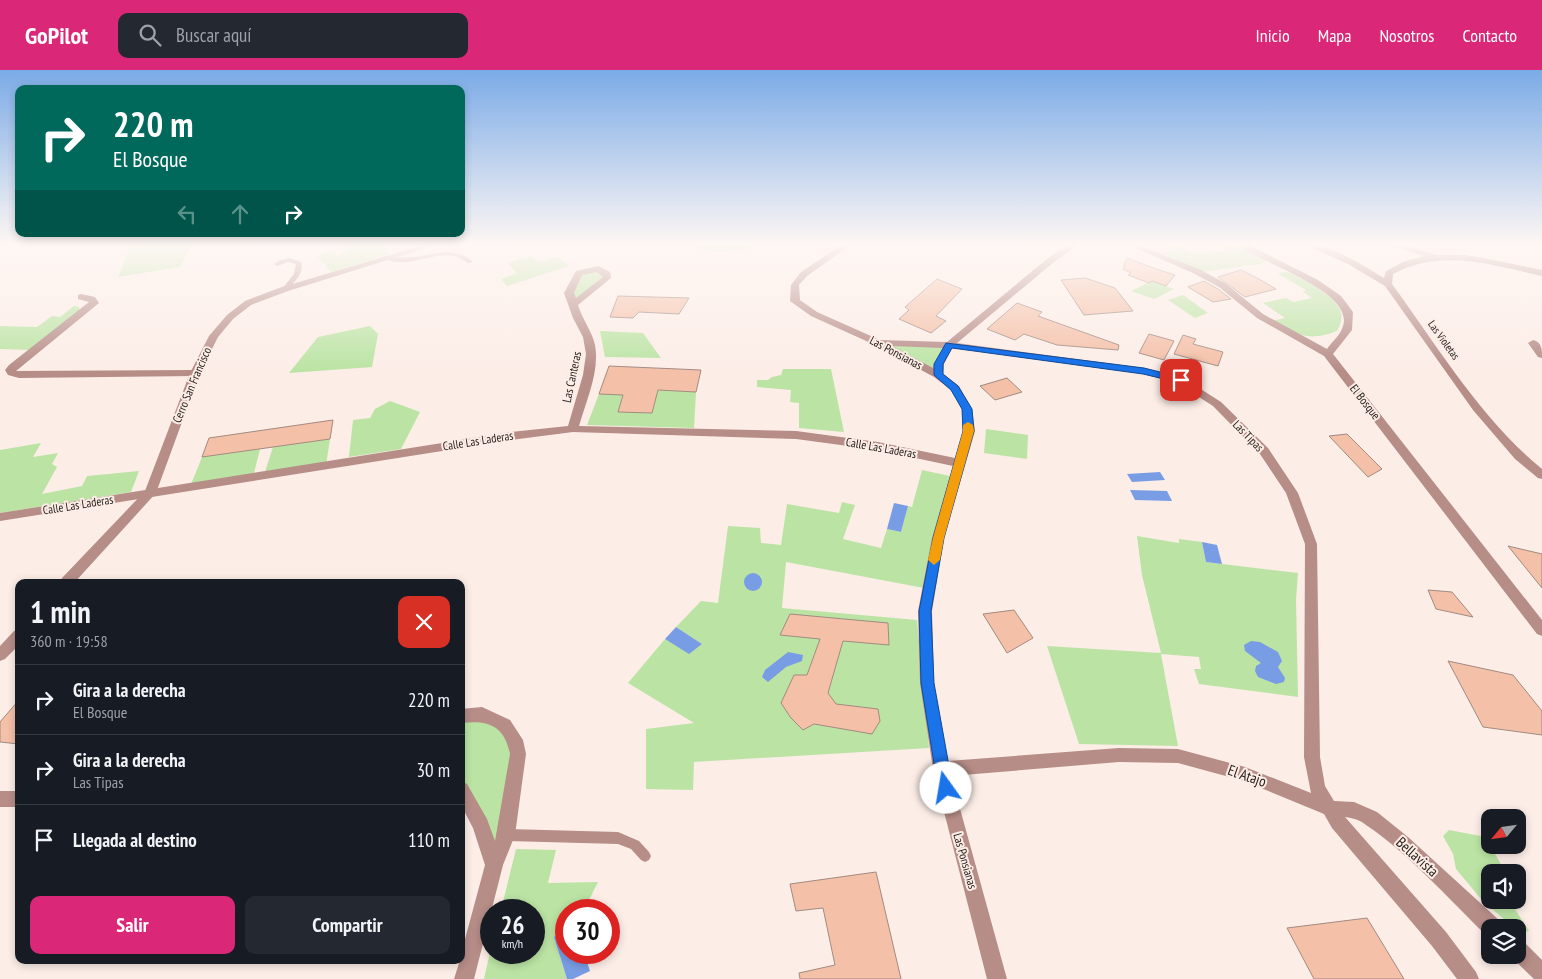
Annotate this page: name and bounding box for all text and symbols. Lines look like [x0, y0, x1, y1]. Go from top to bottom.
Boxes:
search box [118, 13, 468, 58]
text: GoPilot [25, 20, 88, 51]
icon: search [136, 21, 164, 49]
text: Buscar aquí [176, 23, 251, 47]
text: Inicio [1256, 24, 1290, 47]
text: Mapa [1318, 24, 1351, 47]
text: Nosotros [1379, 24, 1434, 47]
text: Contacto [1462, 24, 1517, 47]
text: 220 m [113, 101, 194, 147]
icon: right [30, 105, 95, 170]
text: El Bosque [113, 145, 188, 173]
icon: left [173, 200, 201, 228]
icon: ahead [226, 200, 254, 228]
icon: right [279, 200, 307, 228]
street label: Las Violetas [1425, 318, 1463, 363]
street label: Las Ponsianas [867, 332, 925, 373]
street label: Cerro San Francisco [169, 345, 214, 425]
street label: Las Canteras [559, 350, 584, 404]
pin [1160, 359, 1202, 401]
icon: arrive [1167, 366, 1195, 394]
street label: El Bosque [1347, 381, 1384, 422]
street label: Las Tipas [1230, 417, 1267, 455]
street label: Calle Las Laderas [442, 428, 514, 453]
street label: Calle Las Laderas [845, 434, 918, 461]
street label: Calle Las Laderas [42, 492, 114, 517]
text: 1 min [30, 592, 91, 631]
button: close [398, 596, 450, 648]
text: 360 m · 19:58 [30, 631, 108, 651]
text: Gira a la derecha [73, 678, 186, 702]
icon: right [30, 686, 58, 714]
text: 220 m [408, 688, 450, 712]
text: El Bosque [73, 702, 127, 722]
text: Gira a la derecha [73, 748, 186, 772]
icon: right [30, 756, 58, 784]
text: 30 m [417, 758, 450, 782]
street label: El Atajo [1225, 760, 1269, 791]
position arrow [919, 761, 971, 813]
text: Las Tipas [73, 772, 124, 792]
north arrow [1481, 809, 1526, 854]
map controls [1481, 809, 1526, 964]
icon: arrive [30, 826, 58, 854]
text: Llegada al destino [73, 828, 197, 852]
text: 110 m [408, 828, 450, 852]
street label: Las Ponsianas [950, 831, 981, 890]
street label: Bellavista [1392, 833, 1442, 881]
button: sound [1481, 864, 1526, 909]
button: Salir [30, 896, 235, 954]
button: Compartir [245, 896, 450, 954]
speed limit sign: 30 [555, 899, 620, 964]
text: 26 [501, 909, 524, 941]
button: layers [1481, 919, 1526, 964]
text: km/h [502, 936, 523, 951]

